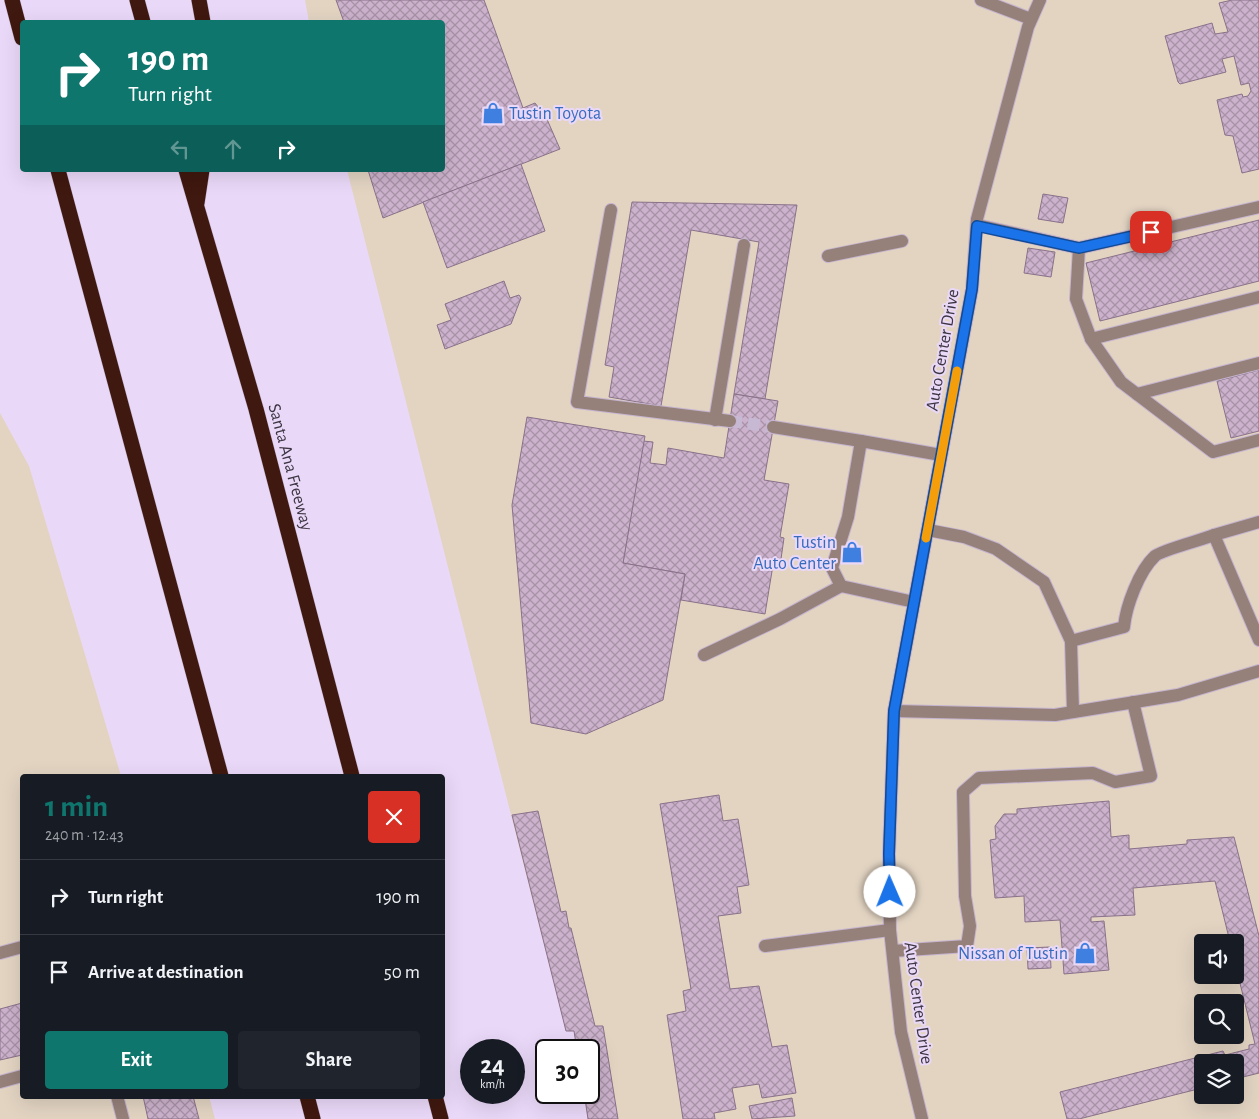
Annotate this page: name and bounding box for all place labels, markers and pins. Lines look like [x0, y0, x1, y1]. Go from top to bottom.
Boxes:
shop icon: Tustin Toyota [480, 100, 506, 126]
place label: Tustin Toyota [509, 105, 601, 123]
pin [1130, 211, 1172, 253]
place label: Tustin Auto Center [753, 534, 836, 573]
shop icon: Tustin Auto Center [839, 539, 865, 565]
shop icon: Nissan of Tustin [1072, 940, 1098, 966]
place label: Nissan of Tustin [958, 945, 1068, 963]

